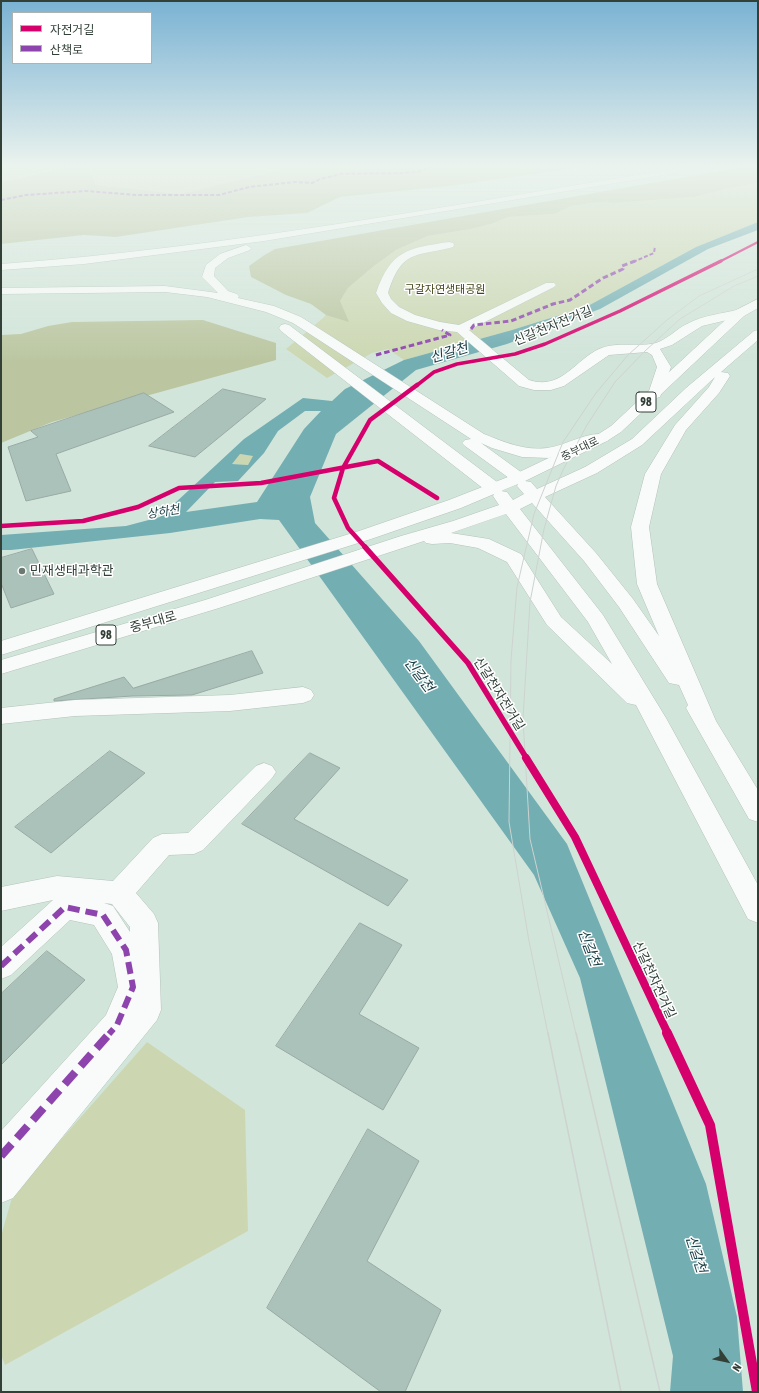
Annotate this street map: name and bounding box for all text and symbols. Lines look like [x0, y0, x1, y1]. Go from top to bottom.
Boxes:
legend [12, 12, 152, 64]
text: 자전거길 [50, 23, 94, 37]
text: 산책로 [50, 43, 83, 57]
park label: 구갈자연생태공원 [405, 283, 485, 297]
street label: 신갈천자전거길 [511, 303, 595, 349]
water label: 신갈천 [428, 339, 470, 367]
road number: 98 [636, 392, 656, 412]
street label: 중부대로 [559, 434, 601, 464]
water label: 상하천 [146, 502, 180, 522]
place label: 민재생태과학관 [30, 563, 114, 579]
marker: 민재생태과학관 [17, 566, 27, 576]
street label: 중부대로 [128, 608, 178, 636]
road number: 98 [96, 625, 116, 645]
street label: 신갈천자전거길 [470, 654, 528, 734]
water label: 신갈천 [401, 655, 437, 695]
water label: 신갈천 [574, 927, 604, 969]
street label: 신갈천자전거길 [629, 939, 679, 1021]
water label: 신갈천 [682, 1233, 710, 1275]
north arrow [707, 1341, 747, 1381]
text: N [730, 1362, 744, 1374]

